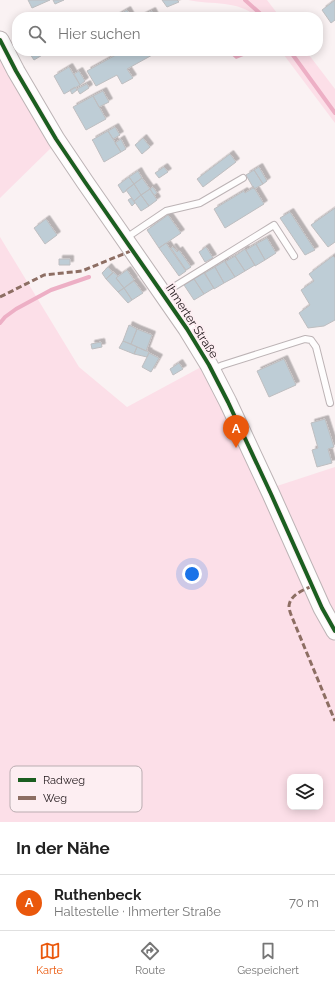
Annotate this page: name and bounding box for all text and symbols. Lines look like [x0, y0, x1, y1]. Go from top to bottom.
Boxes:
search box [12, 12, 323, 56]
icon: search [26, 23, 48, 45]
text: Hier suchen [58, 25, 141, 43]
street label: Ihmerter Straße [163, 281, 221, 361]
pin: A [223, 415, 249, 448]
your location [182, 564, 202, 584]
legend [10, 766, 142, 812]
text: Radweg [43, 774, 85, 787]
map controls [287, 774, 323, 810]
button: layers [287, 774, 323, 810]
text: Weg [43, 792, 67, 805]
text: In der Nähe [16, 838, 110, 858]
text: Ruthenbeck [54, 886, 141, 904]
text: A [25, 895, 33, 910]
text: 70 m [289, 895, 319, 910]
text: Haltestelle · Ihmerter Straße [54, 904, 221, 919]
tab: Karte [36, 940, 63, 977]
tab: Route [135, 940, 165, 977]
tab: Gespeichert [237, 940, 299, 977]

